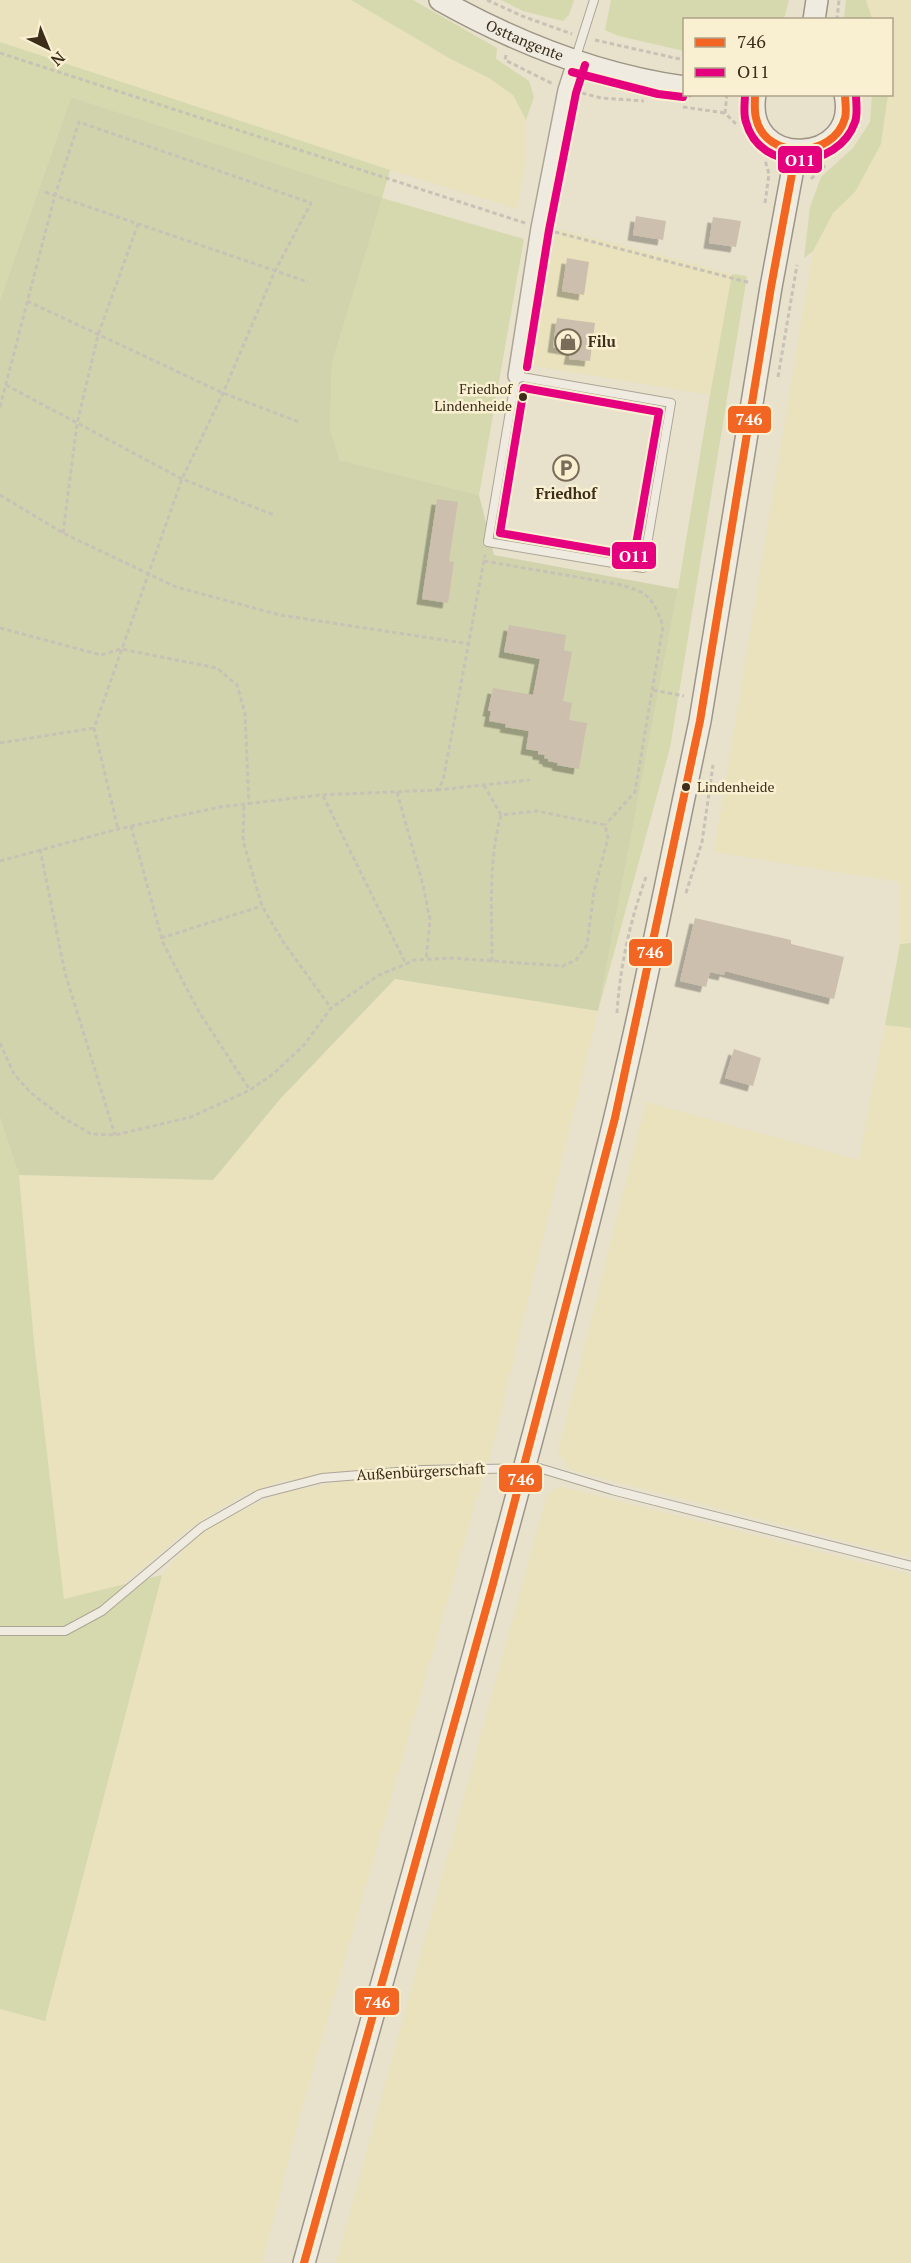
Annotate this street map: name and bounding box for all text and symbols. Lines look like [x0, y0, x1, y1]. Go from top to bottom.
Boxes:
street label: Osttangente [483, 14, 567, 65]
north arrow [18, 18, 78, 78]
legend [683, 18, 893, 96]
text: 746 [737, 29, 766, 53]
text: N [46, 47, 70, 71]
text: O11 [737, 59, 770, 83]
line badge: O11 [777, 145, 823, 174]
text: O11 [785, 149, 815, 171]
shop icon: Filu [553, 327, 583, 357]
place label: Filu [588, 331, 617, 351]
place label: Friedhof Lindenheide [434, 379, 513, 415]
marker: Friedhof Lindenheide [517, 391, 529, 403]
line badge: 746 [727, 405, 772, 434]
text: 746 [735, 408, 763, 430]
parking icon: Friedhof [551, 453, 581, 483]
place label: Friedhof [535, 483, 598, 503]
line badge: O11 [611, 541, 657, 570]
text: O11 [619, 545, 649, 567]
place label: Lindenheide [697, 777, 775, 796]
marker: Lindenheide [680, 781, 692, 793]
line badge: 746 [628, 938, 673, 967]
text: 746 [636, 941, 664, 963]
street label: Außenbürgerschaft [356, 1458, 486, 1484]
line badge: 746 [498, 1464, 543, 1493]
text: 746 [507, 1468, 535, 1490]
line badge: 746 [354, 1987, 400, 2016]
text: 746 [363, 1991, 391, 2013]

